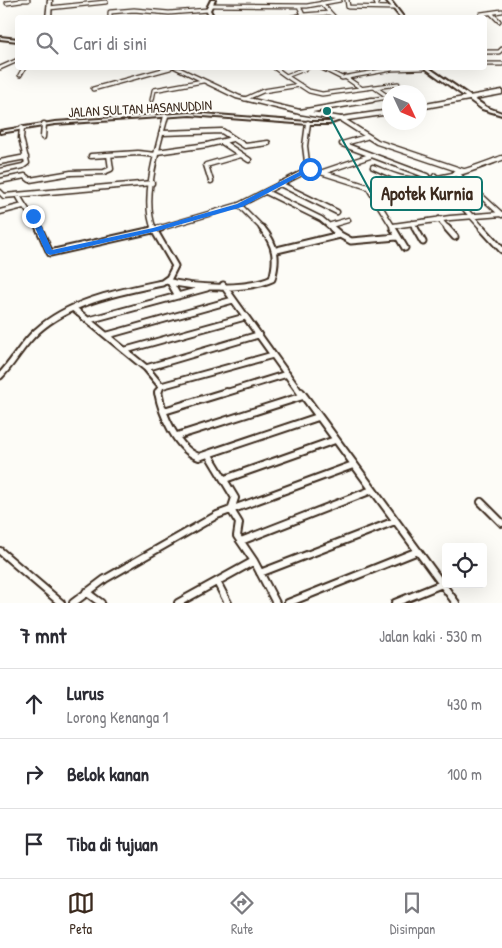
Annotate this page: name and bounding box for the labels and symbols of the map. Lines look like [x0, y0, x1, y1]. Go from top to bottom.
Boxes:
north arrow [382, 85, 427, 130]
street label: JALAN SULTAN HASANUDDIN [68, 95, 212, 121]
route start [299, 158, 322, 181]
callout: Apotek Kurnia [371, 177, 482, 210]
text: Apotek Kurnia [381, 181, 474, 207]
route end [22, 205, 45, 228]

